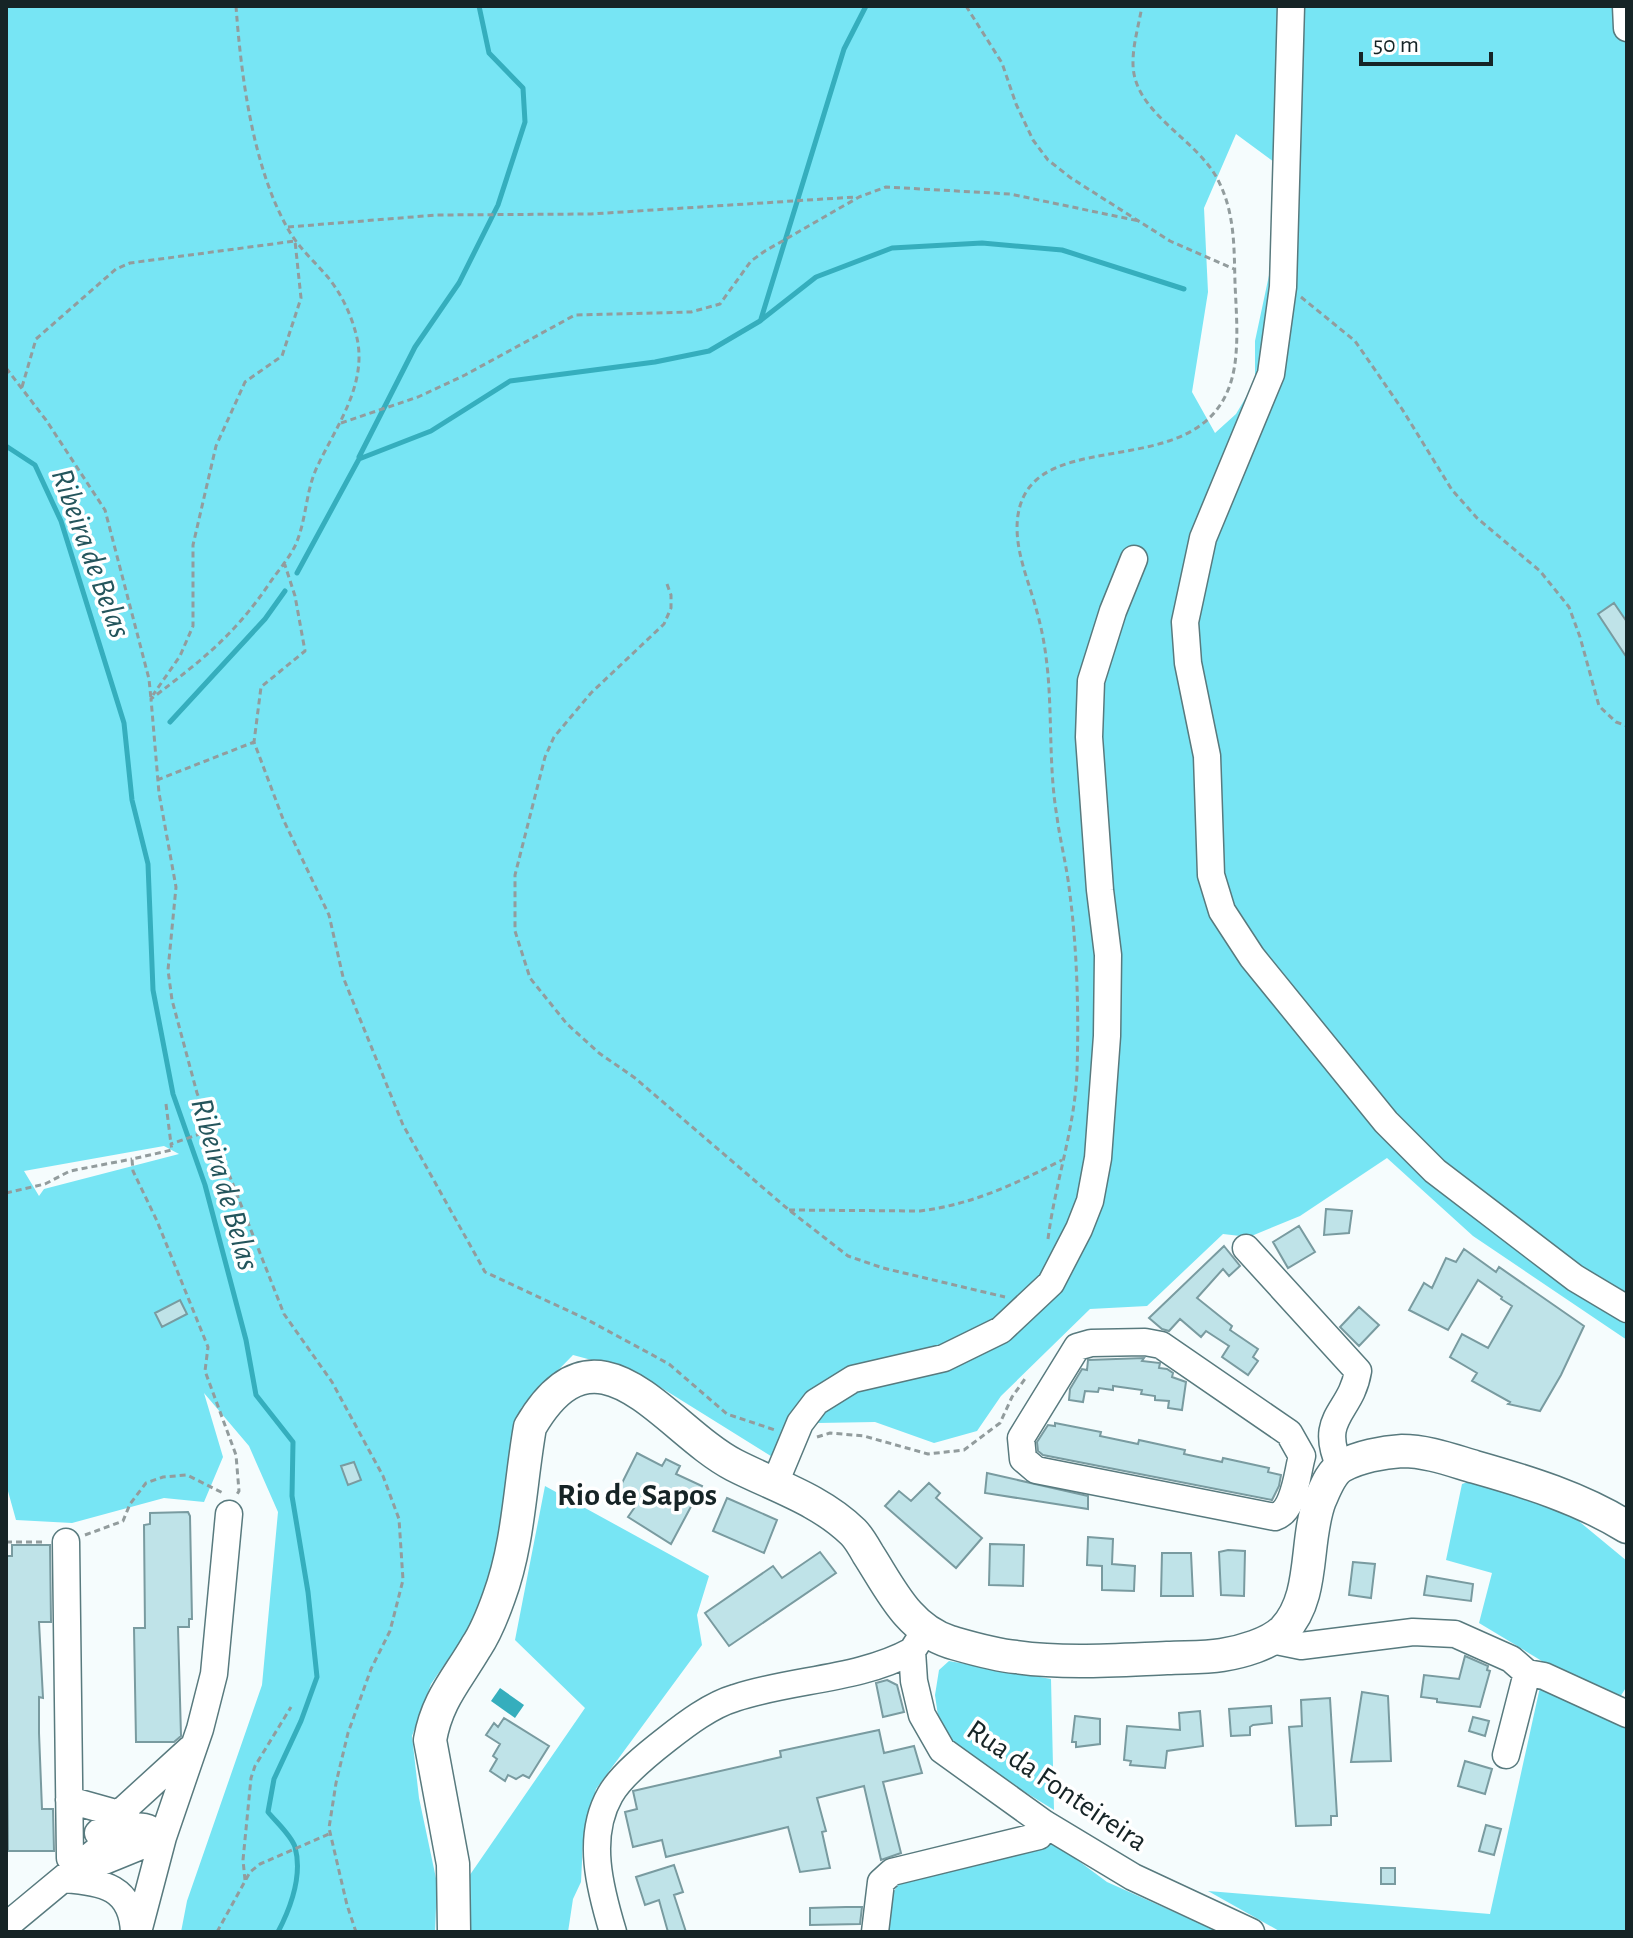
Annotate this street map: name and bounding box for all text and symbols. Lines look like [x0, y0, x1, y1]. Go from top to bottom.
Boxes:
scale bar [1361, 16, 1491, 66]
text: 50 m [1373, 33, 1419, 57]
water label: Ribeira de Belas [46, 464, 136, 642]
water label: Ribeira de Belas [185, 1094, 265, 1274]
district label: Rio de Sapos [557, 1479, 717, 1511]
street label: Rua da Fonteireira [961, 1715, 1153, 1857]

